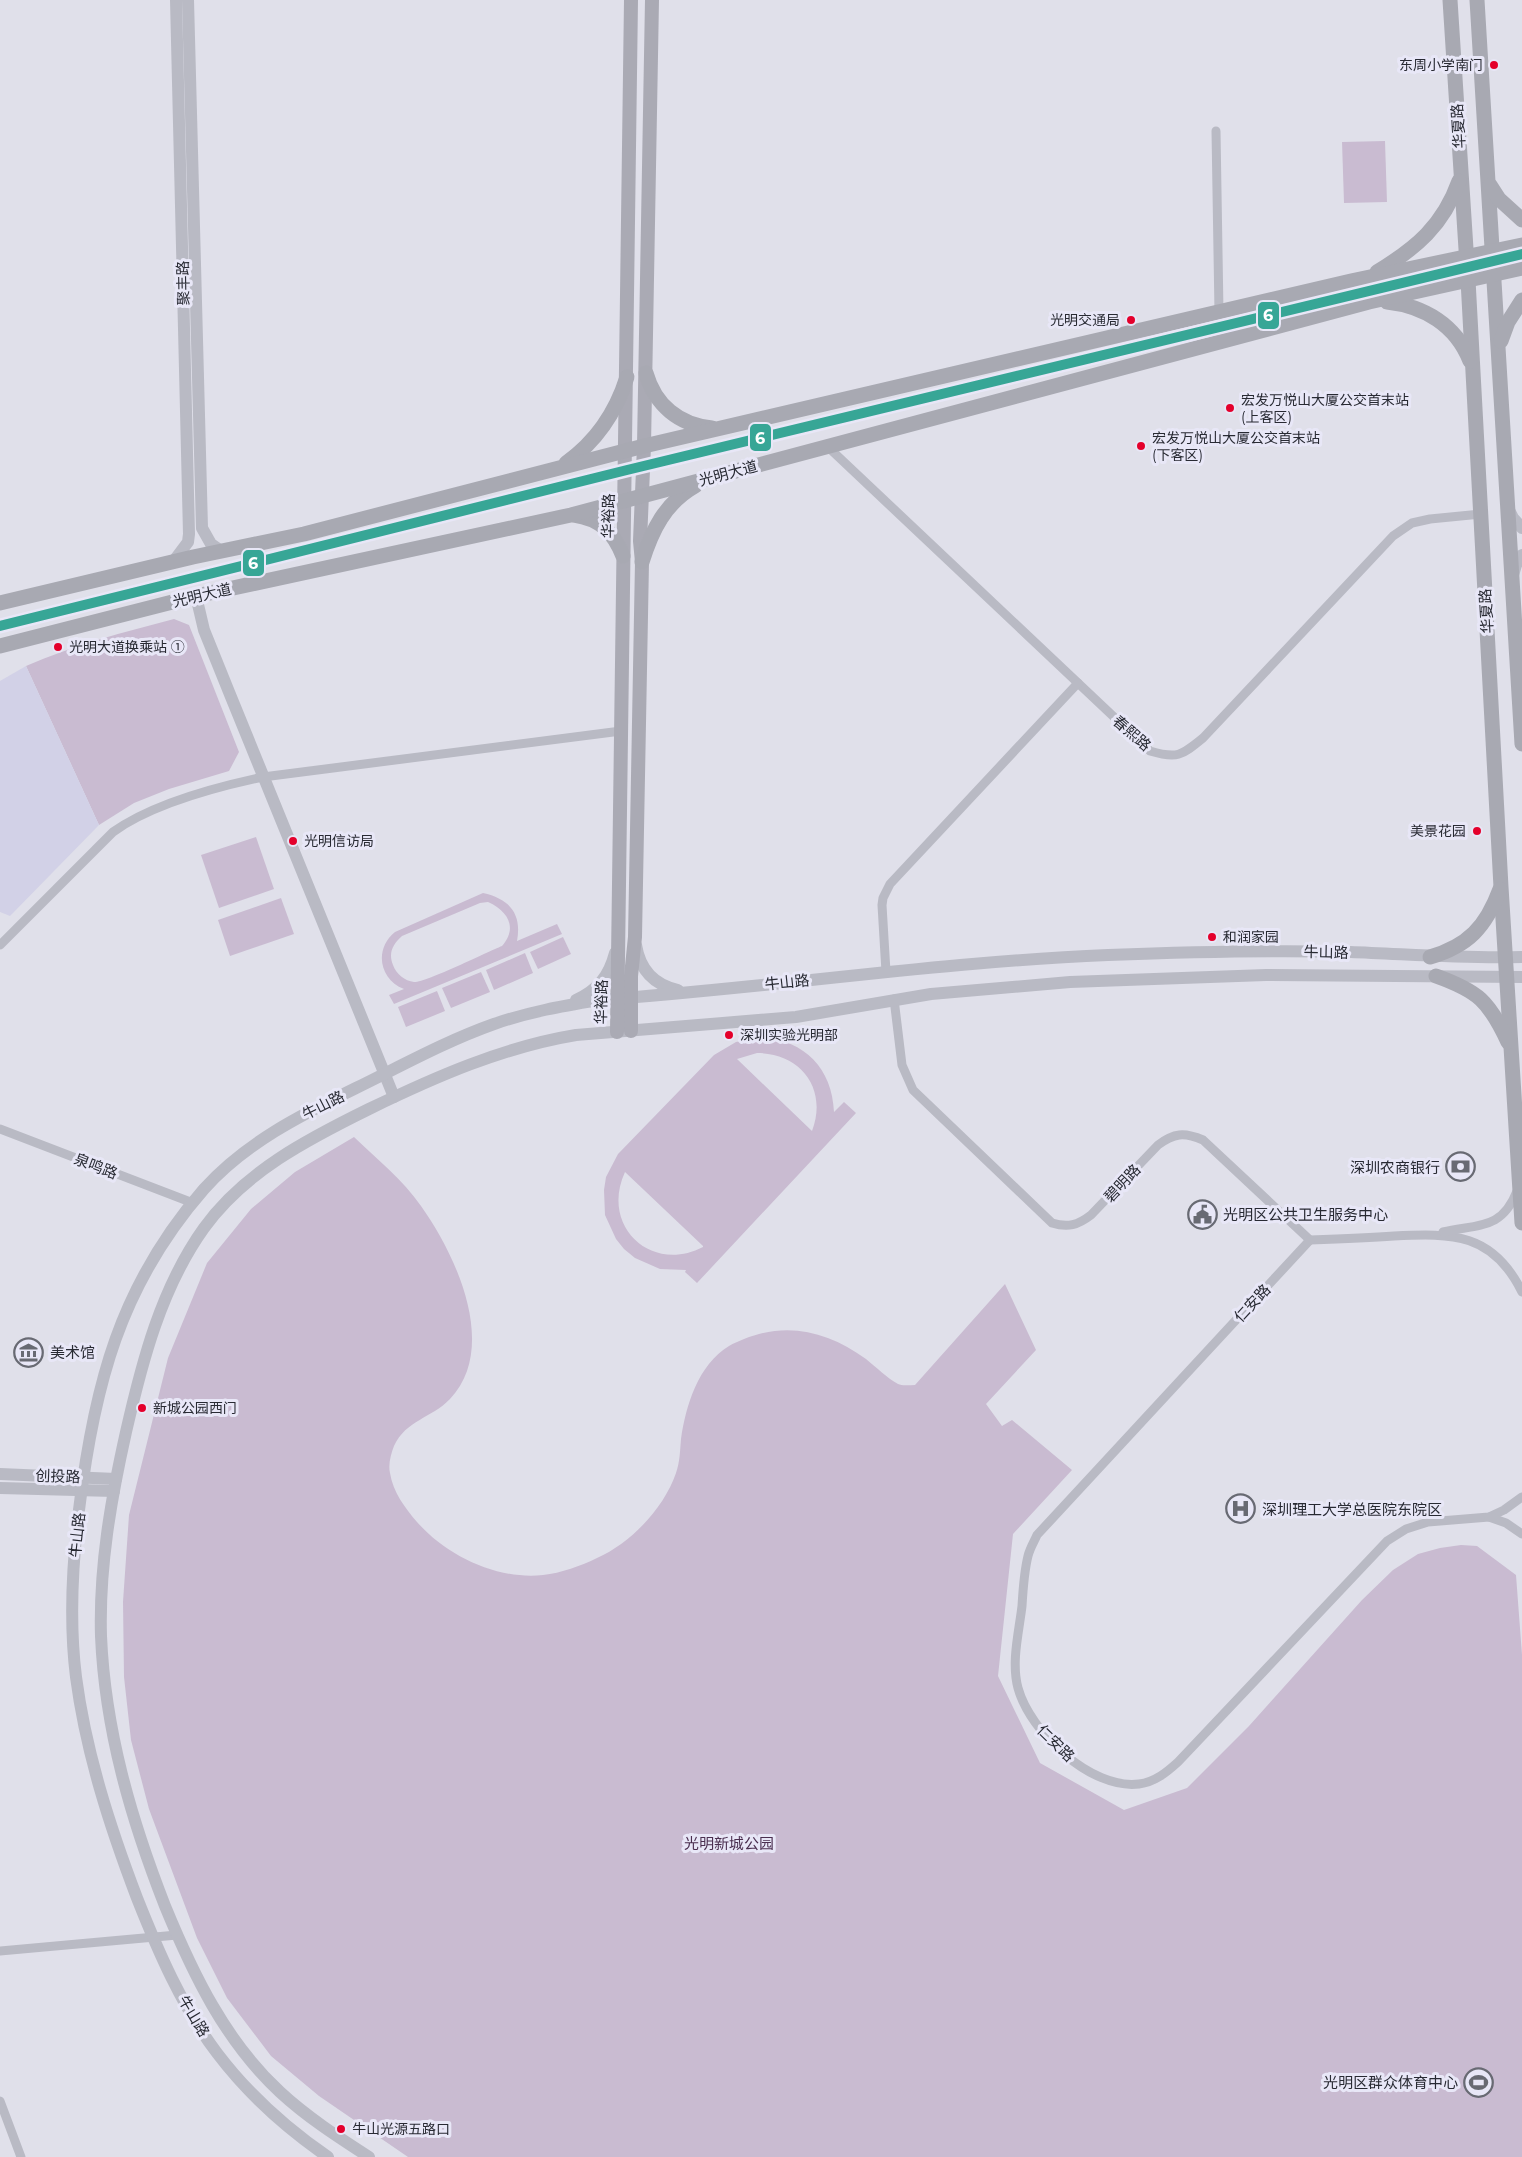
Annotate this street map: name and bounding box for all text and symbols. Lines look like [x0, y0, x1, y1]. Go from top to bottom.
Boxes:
place label: 东周小学南门 [1399, 56, 1483, 74]
marker: 东周小学南门 [1488, 59, 1500, 71]
street label: 华夏路 [1447, 103, 1469, 149]
street label: 聚丰路 [173, 260, 193, 306]
line badge: 6 [1257, 301, 1280, 330]
text: 6 [1263, 306, 1273, 325]
place label: 光明交通局 [1050, 311, 1120, 329]
marker: 光明交通局 [1125, 314, 1137, 326]
place label: 宏发万悦山大厦公交首末站 (上客区) [1241, 391, 1409, 426]
marker: 宏发万悦山大厦公交首末站 (上客区) [1224, 402, 1236, 414]
line badge: 6 [749, 423, 772, 452]
text: 6 [755, 429, 765, 448]
place label: 宏发万悦山大厦公交首末站 (下客区) [1152, 429, 1320, 464]
marker: 宏发万悦山大厦公交首末站 (下客区) [1135, 440, 1147, 452]
street label: 光明大道 [697, 456, 759, 490]
street label: 华裕路 [598, 493, 618, 539]
line badge: 6 [242, 549, 265, 577]
text: 6 [248, 554, 258, 573]
street label: 光明大道 [171, 579, 233, 611]
street label: 华夏路 [1475, 588, 1497, 634]
place label: 光明大道换乘站 ① [69, 638, 185, 656]
marker: 光明大道换乘站 ① [52, 641, 64, 653]
street label: 春熙路 [1109, 711, 1155, 755]
place label: 美景花园 [1410, 822, 1466, 840]
marker: 美景花园 [1471, 825, 1483, 837]
place label: 光明信访局 [304, 832, 374, 850]
marker: 光明信访局 [287, 835, 299, 847]
place label: 和润家园 [1223, 928, 1279, 946]
marker: 和润家园 [1206, 931, 1218, 943]
street label: 牛山路 [1303, 942, 1349, 962]
street label: 牛山路 [764, 970, 810, 994]
street label: 华裕路 [591, 979, 611, 1025]
place label: 深圳实验光明部 [740, 1026, 838, 1044]
marker: 深圳实验光明部 [723, 1029, 735, 1041]
street label: 牛山路 [299, 1086, 347, 1124]
street label: 泉鸣路 [72, 1149, 120, 1183]
bank icon: 深圳农商银行 [1445, 1151, 1477, 1183]
place label: 深圳农商银行 [1350, 1158, 1440, 1177]
street label: 碧明路 [1100, 1160, 1144, 1206]
public building icon: 光明区公共卫生服务中心 [1186, 1198, 1218, 1230]
place label: 光明区公共卫生服务中心 [1223, 1205, 1388, 1224]
street label: 仁安路 [1230, 1280, 1274, 1326]
museum icon: 美术馆 [13, 1336, 45, 1368]
place label: 美术馆 [50, 1343, 95, 1362]
place label: 新城公园西门 [153, 1399, 237, 1417]
marker: 新城公园西门 [136, 1402, 148, 1414]
street label: 创投路 [35, 1466, 81, 1486]
hospital icon: 深圳理工大学总医院东院区 [1225, 1493, 1257, 1525]
place label: 深圳理工大学总医院东院区 [1262, 1500, 1442, 1519]
street label: 牛山路 [65, 1512, 89, 1558]
street label: 仁安路 [1033, 1721, 1079, 1765]
park label: 光明新城公园 [684, 1834, 774, 1853]
street label: 牛山路 [174, 1992, 214, 2040]
sports icon: 光明区群众体育中心 [1463, 2066, 1495, 2098]
place label: 光明区群众体育中心 [1323, 2073, 1458, 2092]
place label: 牛山光源五路口 [352, 2120, 450, 2138]
marker: 牛山光源五路口 [335, 2123, 347, 2135]

